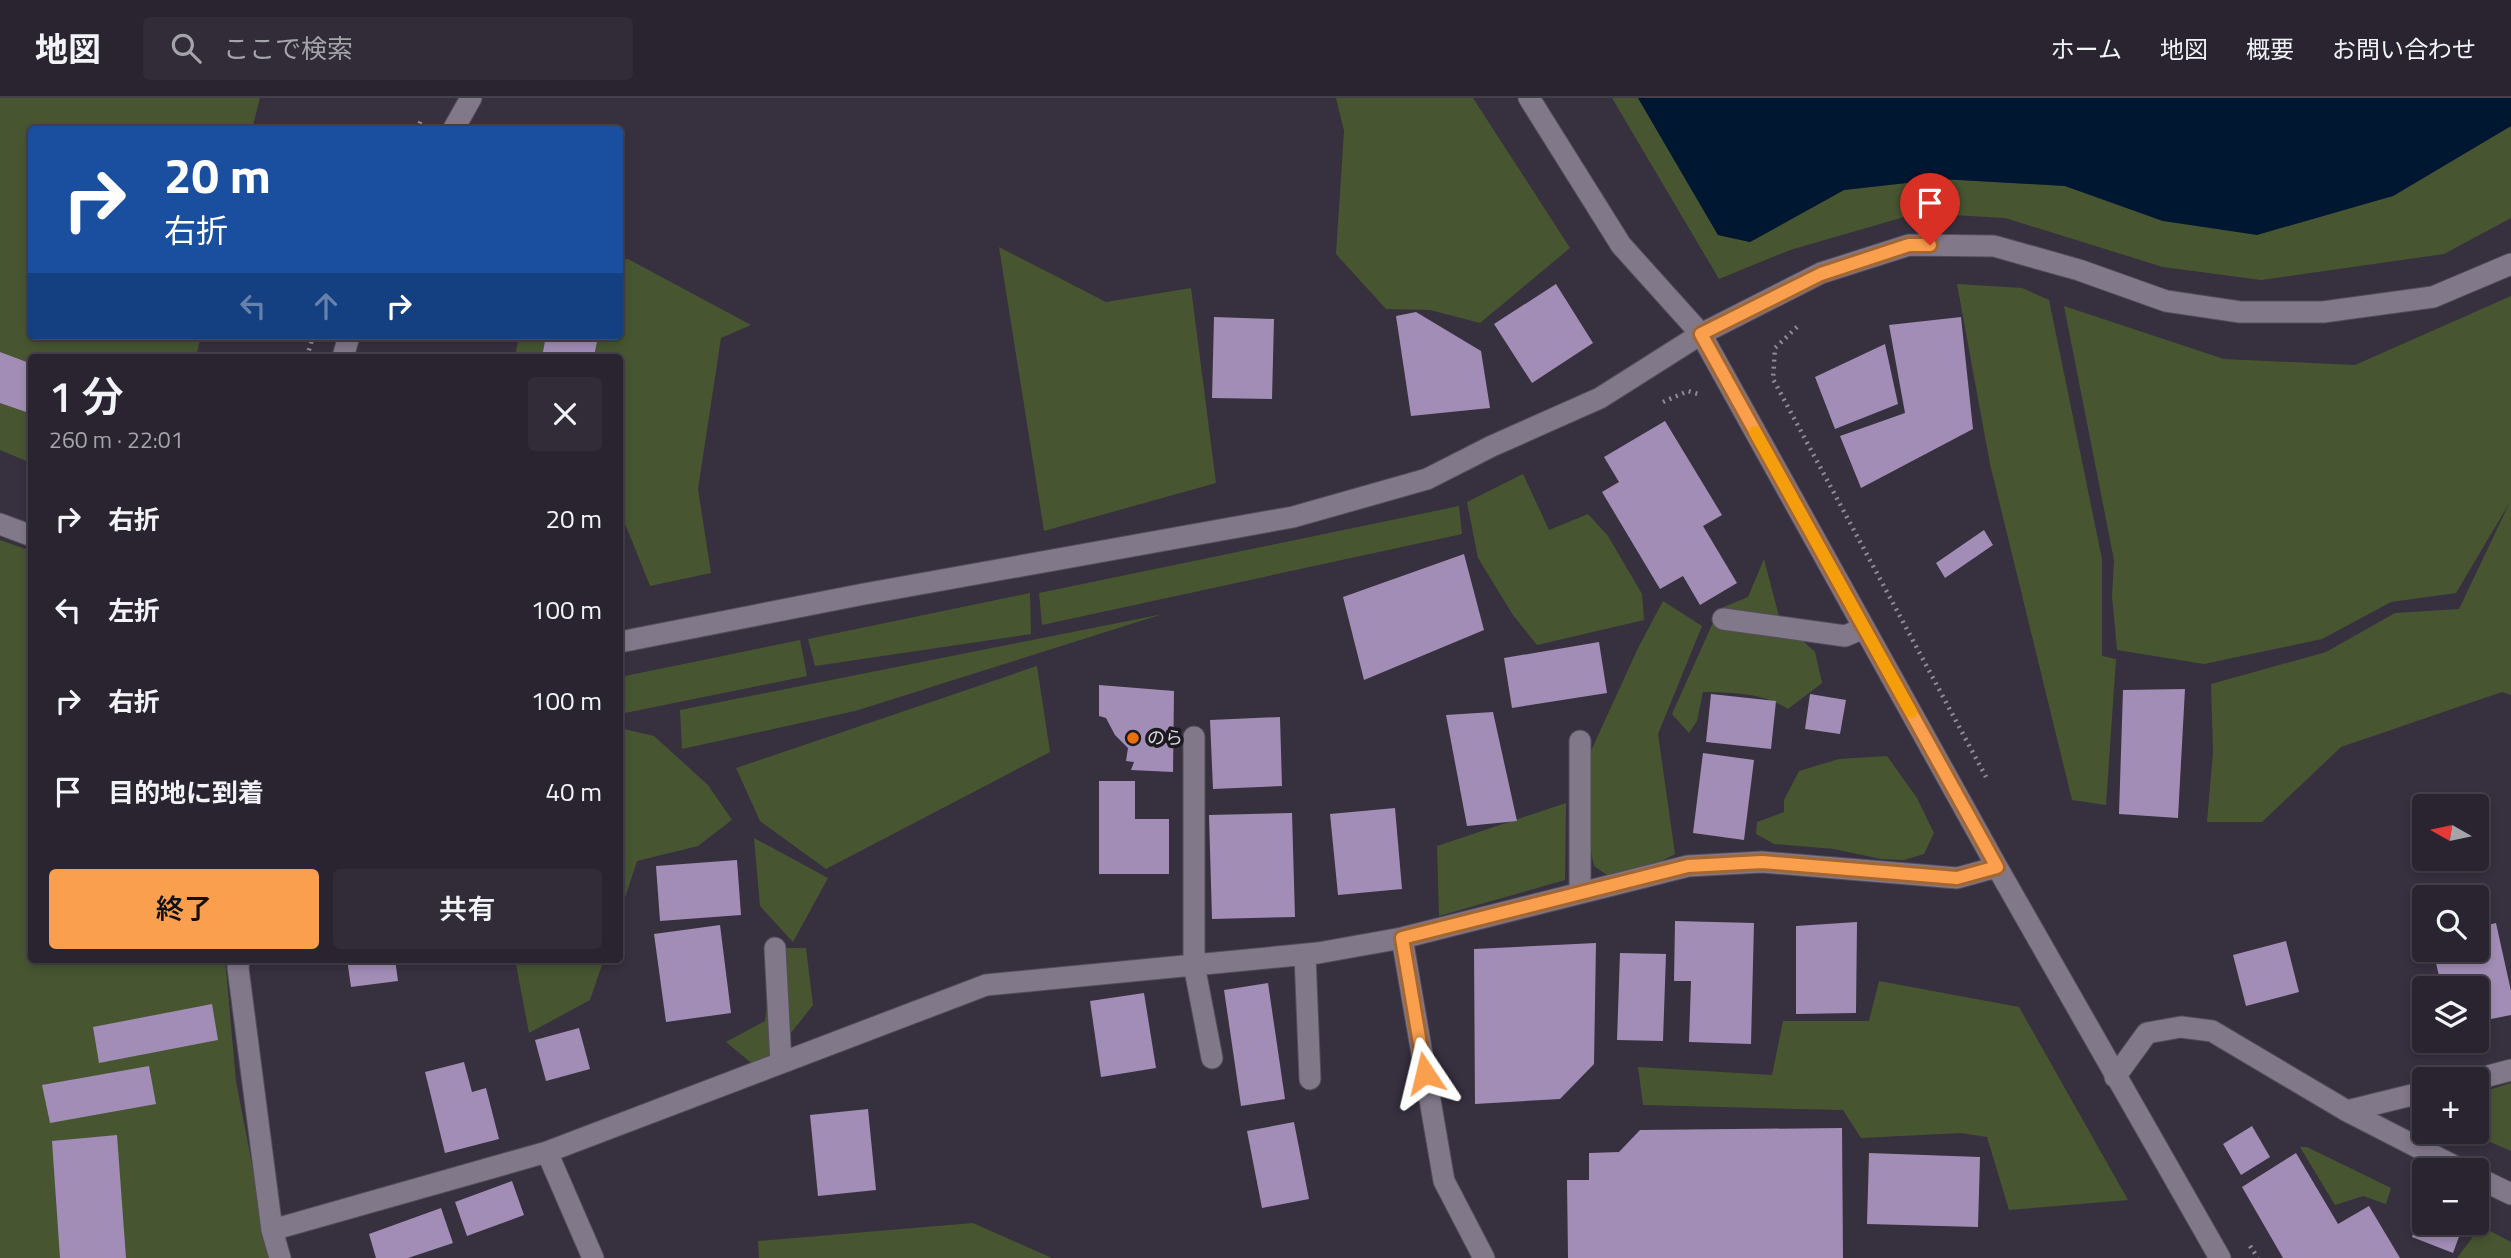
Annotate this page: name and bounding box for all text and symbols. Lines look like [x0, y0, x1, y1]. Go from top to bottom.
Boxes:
search box [143, 17, 633, 80]
text: 地図 [35, 24, 101, 74]
icon: search [167, 29, 205, 67]
text: ここで検索 [223, 29, 353, 68]
text: ホーム [2051, 31, 2122, 67]
text: 地図 [2160, 31, 2208, 67]
text: 概要 [2246, 31, 2294, 67]
text: お問い合わせ [2332, 31, 2476, 67]
text: 20 m [164, 137, 271, 212]
icon: right [49, 154, 140, 245]
pin [1900, 173, 1960, 245]
icon: arrive [1911, 184, 1949, 222]
text: 右折 [164, 206, 228, 254]
icon: left [234, 287, 272, 325]
icon: ahead [307, 287, 345, 325]
icon: right [380, 287, 418, 325]
text: 1 分 [49, 364, 124, 428]
button: close [528, 377, 602, 451]
text: 260 m · 22:01 [49, 422, 184, 457]
text: 20 m [545, 499, 602, 538]
icon: right [49, 500, 87, 538]
text: 右折 [108, 500, 160, 539]
text: 100 m [531, 590, 602, 629]
icon: left [49, 591, 87, 629]
text: 左折 [108, 591, 160, 630]
text: 100 m [531, 681, 602, 720]
icon: right [49, 682, 87, 720]
text: 右折 [108, 682, 160, 721]
place label: のら [1147, 724, 1183, 751]
marker: のら [1125, 730, 1141, 746]
text: 40 m [545, 772, 602, 811]
icon: arrive [49, 773, 87, 811]
text: 目的地に到着 [108, 773, 264, 812]
north arrow [2412, 794, 2488, 872]
map controls [2412, 794, 2489, 1235]
button: 終了 [49, 869, 319, 949]
button: 共有 [333, 869, 602, 949]
button: search [2412, 885, 2489, 962]
button: layers [2412, 976, 2489, 1053]
position arrow [1388, 1036, 1462, 1110]
button: + [2412, 1067, 2489, 1144]
button: − [2412, 1158, 2489, 1235]

